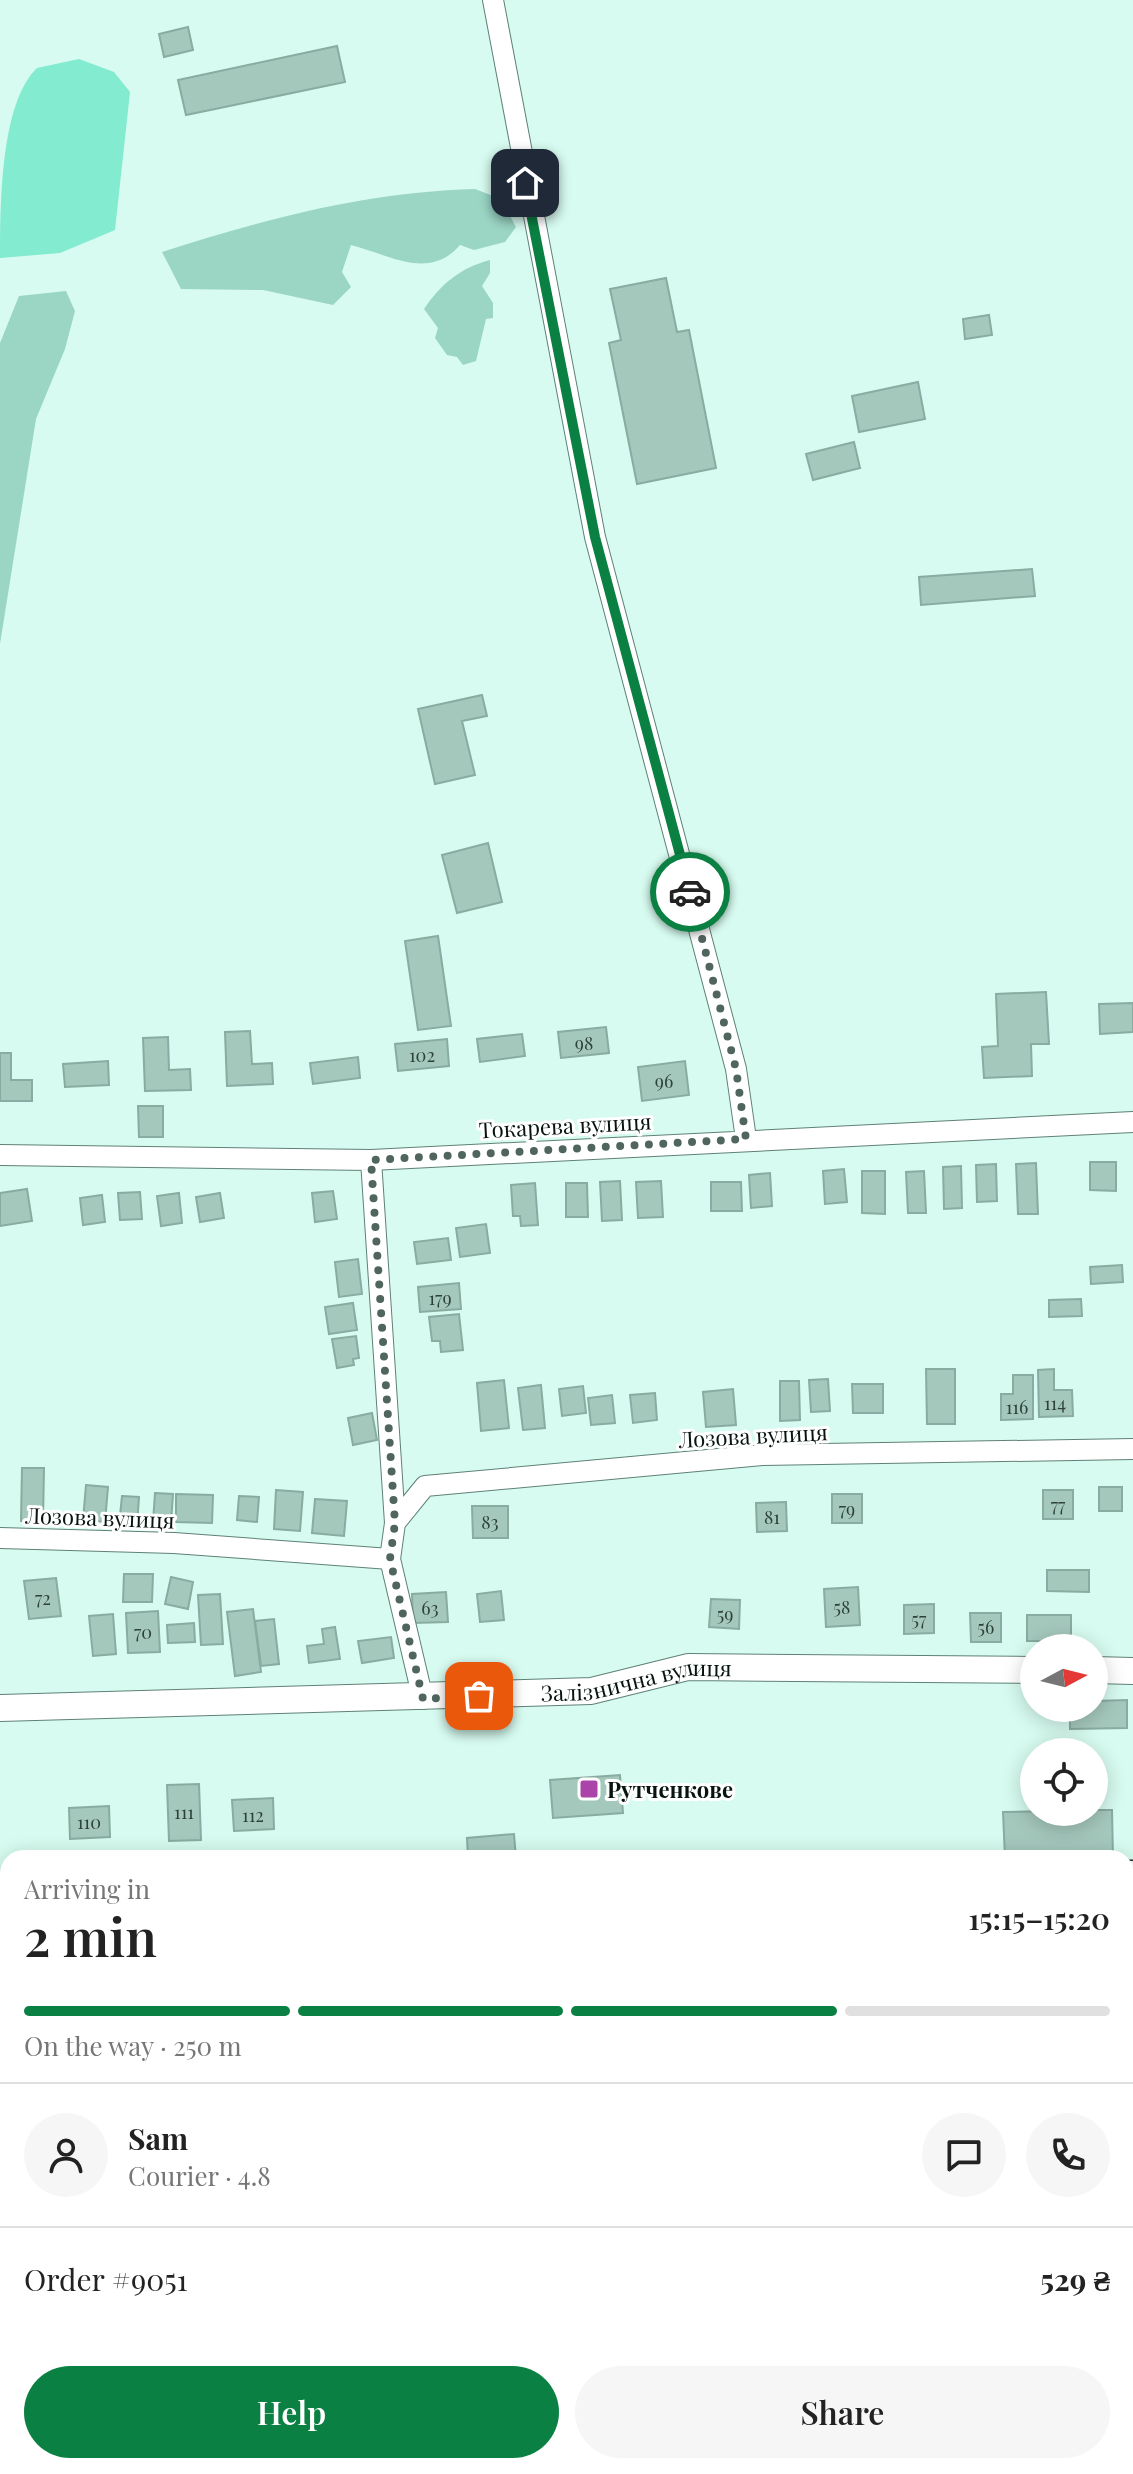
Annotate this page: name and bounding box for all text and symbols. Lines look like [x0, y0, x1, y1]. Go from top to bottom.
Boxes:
pin [491, 149, 559, 217]
icon: home [503, 161, 547, 205]
courier [650, 852, 730, 932]
icon: car [668, 870, 712, 914]
house number: 98 [575, 1031, 593, 1055]
house number: 102 [409, 1043, 435, 1067]
house number: 96 [655, 1069, 673, 1093]
street label: Токарева вулиця [478, 1105, 652, 1144]
house number: 179 [428, 1286, 452, 1310]
house number: 114 [1044, 1391, 1066, 1415]
house number: 116 [1006, 1395, 1028, 1419]
street label: Лозова вулиця [677, 1416, 829, 1454]
house number: 77 [1051, 1493, 1066, 1517]
house number: 79 [839, 1497, 855, 1521]
street label: Лозова вулиця [24, 1499, 175, 1535]
house number: 81 [764, 1505, 780, 1529]
house number: 83 [481, 1510, 499, 1534]
house number: 72 [35, 1586, 51, 1610]
house number: 58 [834, 1595, 850, 1619]
house number: 63 [421, 1596, 439, 1620]
house number: 59 [717, 1602, 733, 1626]
house number: 57 [912, 1607, 927, 1631]
house number: 56 [978, 1615, 994, 1639]
house number: 70 [134, 1620, 152, 1644]
north arrow [1020, 1634, 1108, 1722]
map controls [1020, 1634, 1108, 1826]
street label: Залізнична вулиця [540, 1651, 732, 1707]
pin [445, 1662, 513, 1730]
icon: bag [457, 1674, 501, 1718]
button: locate [1020, 1738, 1108, 1826]
place label: Рутченкове [607, 1774, 733, 1804]
marker: Рутченкове [578, 1778, 600, 1800]
house number: 111 [174, 1800, 194, 1824]
house number: 112 [242, 1803, 264, 1827]
house number: 110 [77, 1810, 101, 1834]
text: Arriving in [24, 1871, 150, 1906]
text: 15:15–15:20 [968, 1898, 1110, 1938]
text: 2 min [24, 1901, 157, 1970]
text: On the way · 250 m [24, 2028, 242, 2063]
button: person [24, 2113, 108, 2197]
button: chat [922, 2113, 1006, 2197]
button: phone [1026, 2113, 1110, 2197]
text: Sam [128, 2118, 188, 2158]
text: Courier · 4.8 [128, 2158, 271, 2193]
text: Order #9051 [24, 2259, 188, 2299]
text: 529 ₴ [1040, 2259, 1110, 2299]
button: Help [24, 2366, 559, 2458]
button: Share [575, 2366, 1110, 2458]

